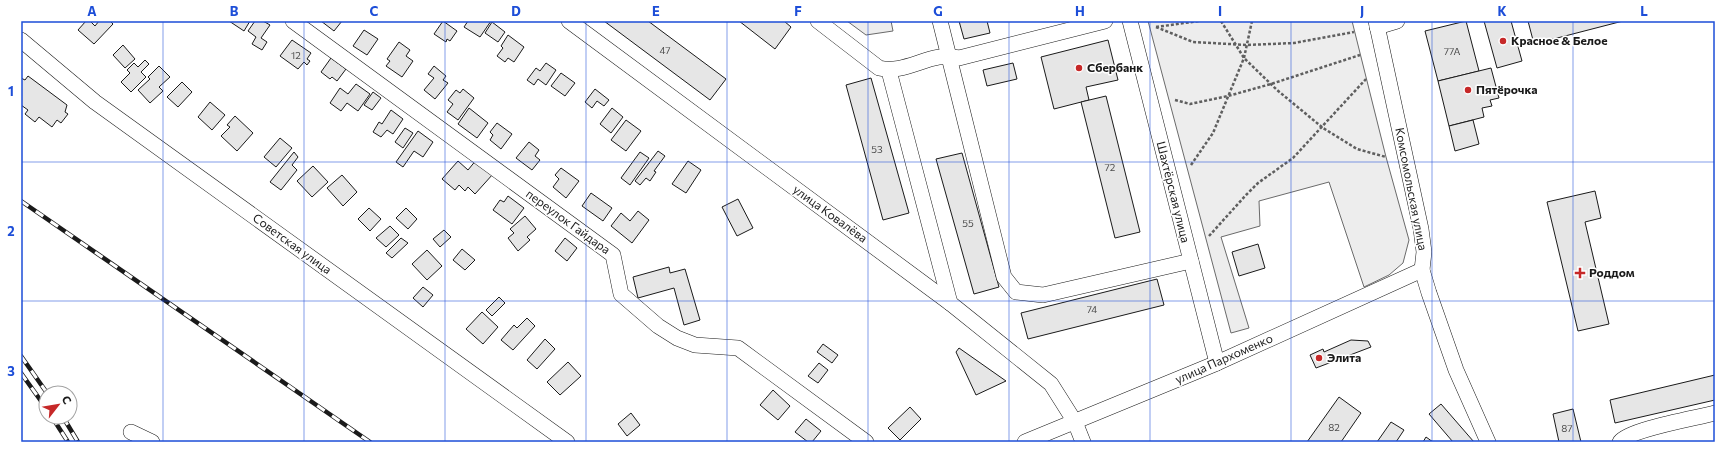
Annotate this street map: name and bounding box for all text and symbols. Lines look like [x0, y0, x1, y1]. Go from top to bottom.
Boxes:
text: A [87, 3, 97, 19]
text: B [230, 3, 239, 19]
text: C [370, 3, 379, 19]
text: D [511, 3, 521, 19]
text: E [652, 3, 660, 19]
text: F [794, 3, 802, 19]
text: G [933, 3, 943, 19]
text: H [1075, 3, 1085, 19]
text: I [1218, 3, 1222, 19]
text: J [1360, 3, 1364, 19]
text: K [1497, 3, 1507, 19]
text: L [1640, 3, 1648, 19]
place label: Красное & Белое [1511, 33, 1607, 47]
marker: Красное & Белое [1498, 36, 1508, 46]
house number: 47 [659, 44, 671, 56]
house number: 77А [1444, 45, 1460, 57]
house number: 12 [291, 49, 301, 61]
place label: Сбербанк [1087, 60, 1143, 74]
marker: Сбербанк [1074, 63, 1084, 73]
place label: Пятёрочка [1476, 82, 1538, 96]
text: 1 [8, 83, 14, 99]
marker: Пятёрочка [1463, 85, 1473, 95]
street label: Комсомольская улица [1393, 126, 1431, 252]
street label: Шахтёрская улица [1155, 140, 1193, 244]
house number: 53 [871, 143, 883, 155]
house number: 72 [1105, 161, 1116, 173]
street label: улица Ковалёва [791, 182, 870, 245]
street label: переулок Гайдара [524, 186, 613, 256]
street label: Советская улица [251, 210, 335, 276]
house number: 55 [962, 217, 974, 229]
text: 2 [7, 223, 15, 239]
place label: Роддом [1589, 265, 1635, 279]
marker: Роддом [1574, 267, 1586, 279]
house number: 74 [1087, 303, 1097, 315]
street label: улица Пархоменко [1173, 330, 1275, 386]
place label: Элита [1327, 350, 1361, 364]
marker: Элита [1314, 353, 1324, 363]
text: 3 [7, 363, 15, 379]
north arrow [38, 385, 78, 425]
text: С [59, 393, 75, 407]
house number: 82 [1328, 421, 1340, 433]
house number: 87 [1561, 422, 1573, 434]

